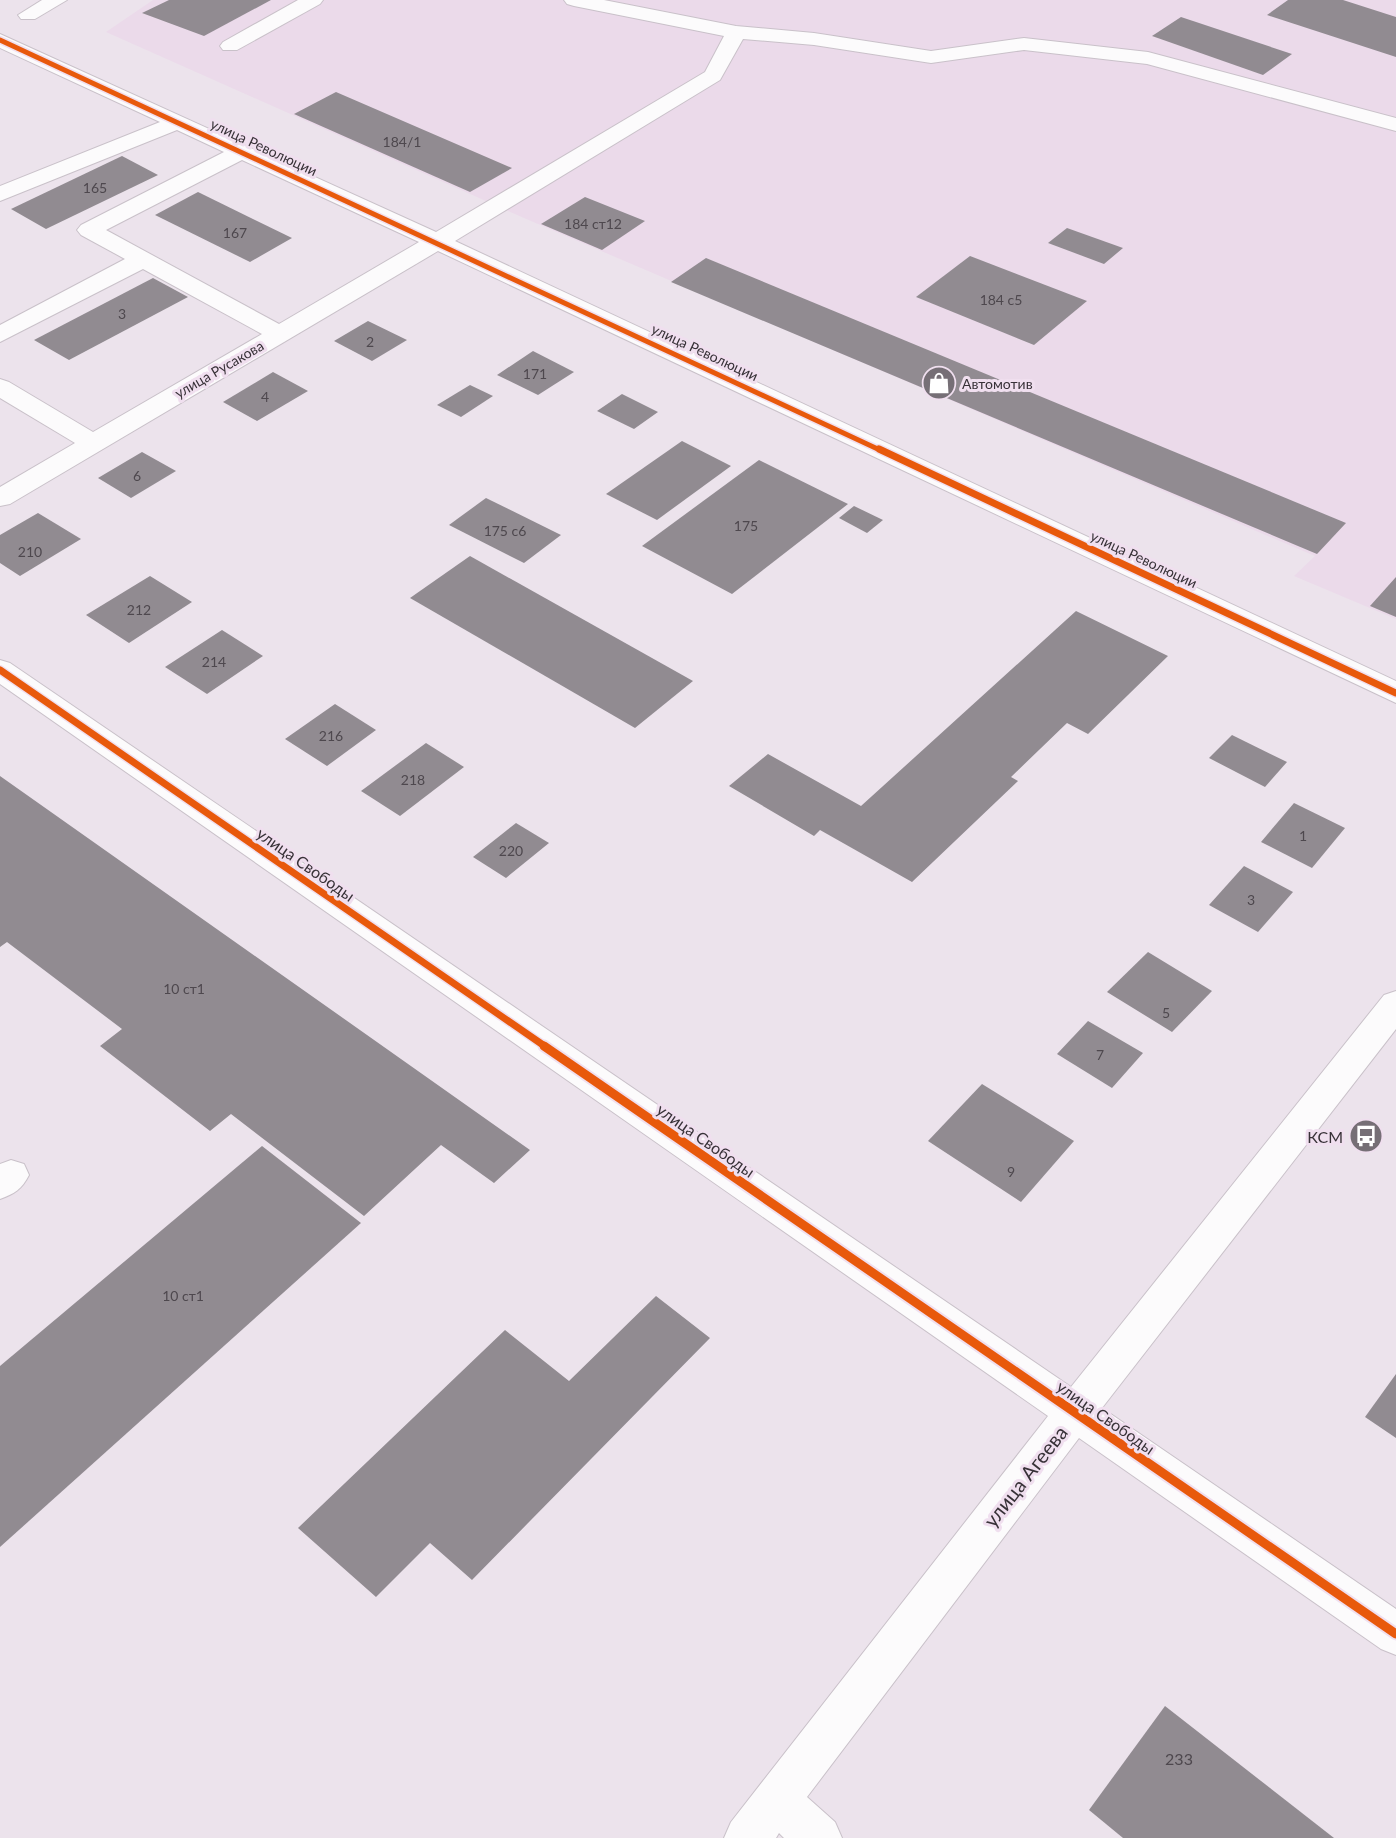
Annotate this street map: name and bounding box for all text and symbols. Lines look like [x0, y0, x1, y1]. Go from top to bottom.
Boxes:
street label: улица Революции [208, 115, 320, 179]
house number: 184/1 [383, 133, 421, 150]
house number: 165 [83, 179, 107, 196]
house number: 184 ст12 [564, 215, 622, 232]
house number: 167 [223, 224, 247, 241]
house number: 184 с5 [980, 291, 1022, 308]
house number: 3 [118, 305, 126, 322]
street label: улица Революции [649, 320, 761, 384]
house number: 2 [366, 333, 374, 350]
street label: улица Русакова [172, 337, 266, 401]
house number: 171 [523, 365, 547, 382]
shop icon: Автомотив [921, 365, 957, 401]
place label: Автомотив [962, 375, 1033, 392]
house number: 4 [261, 388, 269, 405]
house number: 6 [133, 467, 141, 484]
house number: 175 [734, 517, 758, 534]
house number: 175 с6 [484, 522, 526, 539]
street label: улица Революции [1088, 527, 1200, 591]
house number: 210 [18, 543, 42, 560]
house number: 212 [127, 601, 151, 618]
house number: 214 [202, 653, 226, 670]
house number: 216 [319, 727, 343, 744]
house number: 218 [401, 771, 425, 788]
street label: улица Свободы [253, 823, 359, 905]
house number: 1 [1299, 827, 1307, 844]
house number: 220 [499, 842, 523, 859]
house number: 3 [1247, 891, 1255, 908]
house number: 10 ст1 [163, 980, 205, 997]
house number: 5 [1162, 1004, 1170, 1021]
house number: 7 [1096, 1046, 1104, 1063]
street label: улица Свободы [653, 1099, 759, 1181]
bus stop icon: КСМ [1348, 1118, 1384, 1154]
place label: КСМ [1307, 1127, 1343, 1146]
house number: 9 [1007, 1163, 1015, 1180]
house number: 10 ст1 [162, 1287, 204, 1304]
street label: улица Свободы [1053, 1376, 1159, 1458]
street label: улица Агеева [978, 1421, 1072, 1531]
house number: 233 [1165, 1749, 1193, 1768]

